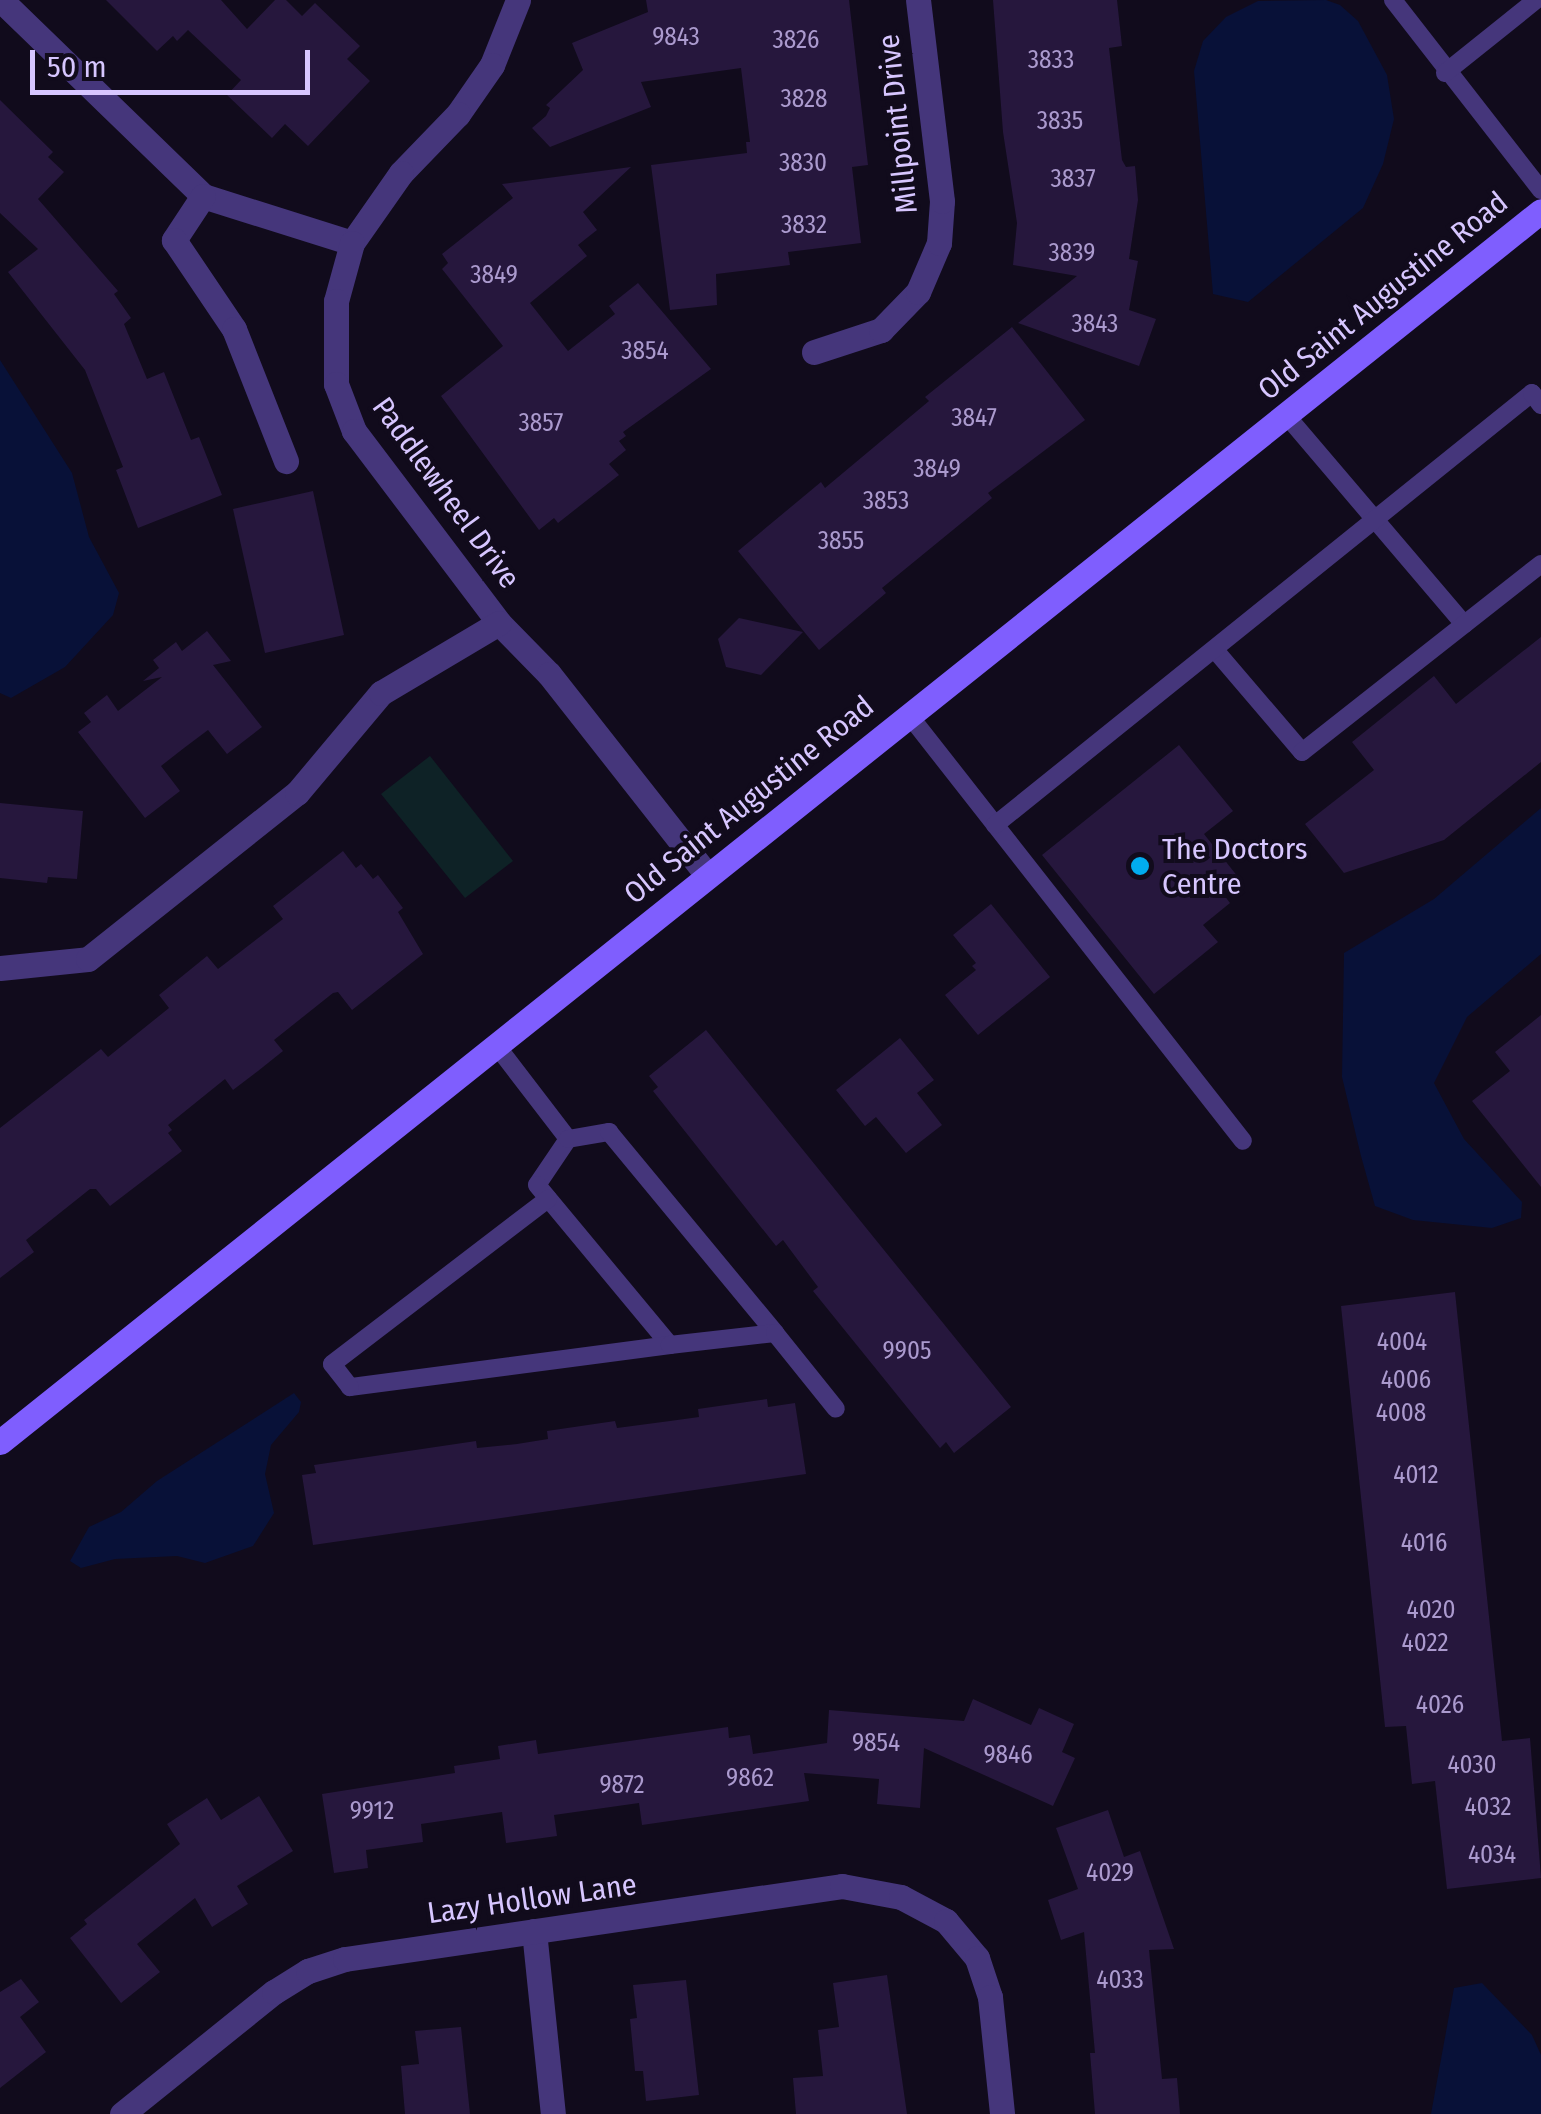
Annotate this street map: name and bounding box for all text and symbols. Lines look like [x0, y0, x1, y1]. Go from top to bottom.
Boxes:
house number: 9843 [652, 22, 700, 52]
house number: 3826 [772, 25, 820, 55]
scale bar [35, 30, 315, 92]
street label: Millpoint Drive [871, 33, 925, 215]
house number: 3833 [1028, 45, 1074, 75]
text: 50 m [47, 49, 107, 85]
house number: 3828 [780, 84, 828, 114]
house number: 3835 [1037, 106, 1083, 136]
house number: 3830 [779, 148, 827, 178]
house number: 3837 [1050, 164, 1096, 194]
street label: Old Saint Augustine Road [1251, 184, 1515, 408]
house number: 3832 [781, 210, 827, 240]
house number: 3839 [1049, 238, 1095, 268]
house number: 3849 [470, 260, 518, 290]
house number: 3843 [1072, 309, 1118, 339]
house number: 3854 [621, 336, 669, 366]
street label: Paddlewheel Drive [365, 391, 527, 595]
house number: 3847 [951, 403, 997, 433]
house number: 3857 [519, 408, 563, 438]
house number: 3849 [913, 454, 961, 484]
house number: 3853 [863, 486, 909, 516]
house number: 3855 [818, 526, 864, 556]
street label: Old Saint Augustine Road [617, 688, 881, 912]
place label: The Doctors Centre [1162, 831, 1308, 902]
marker: The Doctors Centre [1127, 853, 1153, 879]
house number: 4004 [1377, 1327, 1427, 1357]
house number: 9905 [883, 1336, 931, 1366]
house number: 4006 [1381, 1365, 1431, 1395]
house number: 4008 [1376, 1398, 1426, 1428]
house number: 4012 [1393, 1460, 1439, 1490]
house number: 4016 [1401, 1528, 1447, 1558]
house number: 4020 [1407, 1595, 1455, 1625]
house number: 4022 [1402, 1628, 1448, 1658]
house number: 4026 [1416, 1690, 1464, 1720]
house number: 9854 [852, 1728, 900, 1758]
house number: 9846 [983, 1740, 1033, 1770]
house number: 4030 [1447, 1750, 1497, 1780]
house number: 9862 [726, 1763, 774, 1793]
house number: 9872 [599, 1770, 645, 1800]
house number: 4032 [1465, 1792, 1511, 1822]
house number: 9912 [350, 1796, 394, 1826]
house number: 4034 [1468, 1840, 1516, 1870]
house number: 4029 [1086, 1858, 1134, 1888]
street label: Lazy Hollow Lane [425, 1867, 639, 1931]
house number: 4033 [1096, 1965, 1144, 1995]

